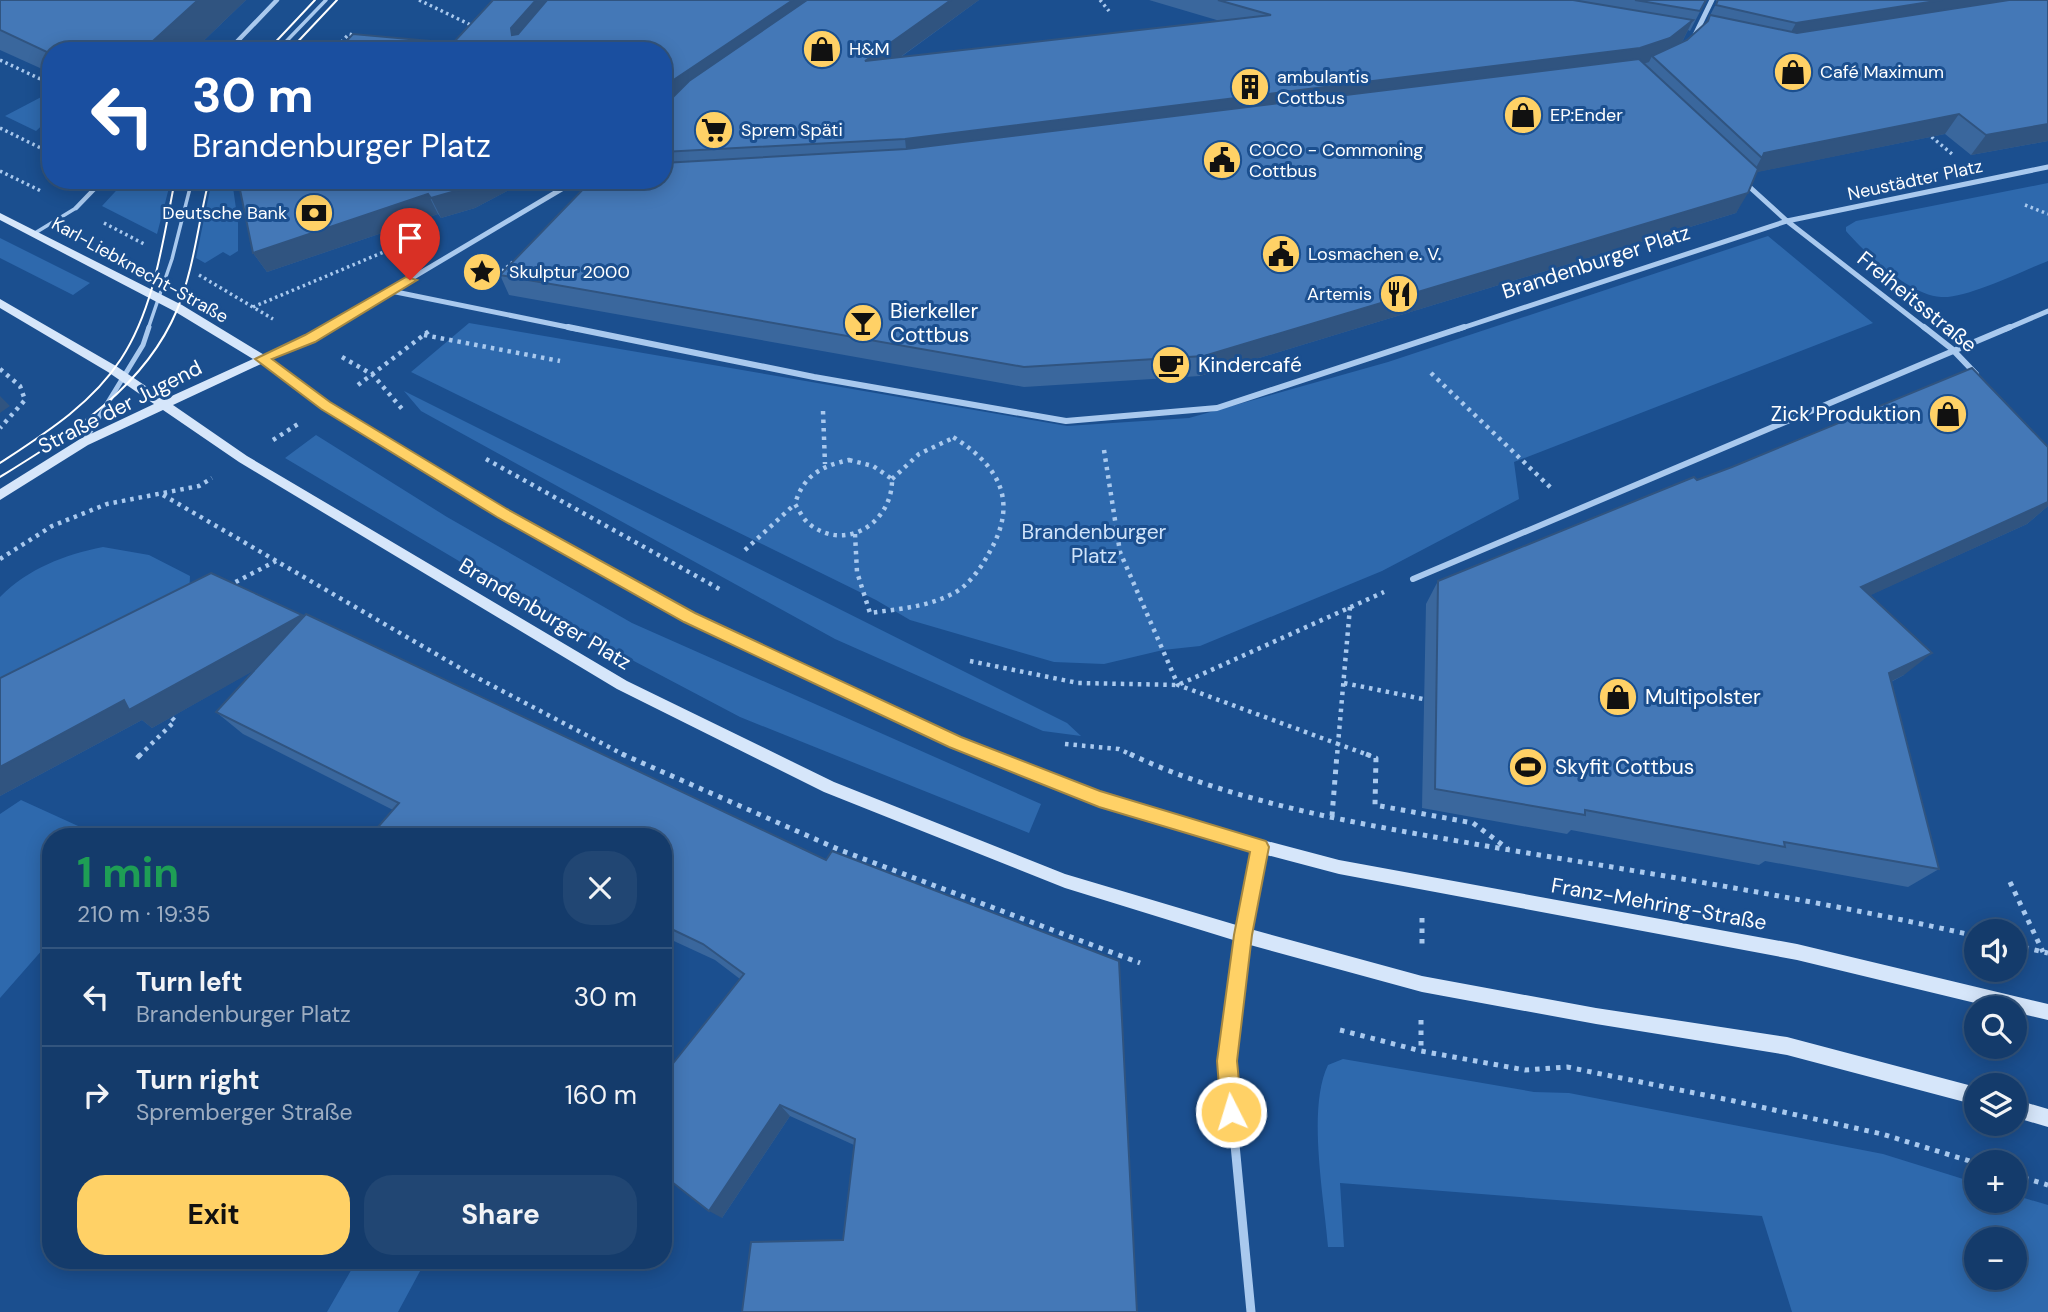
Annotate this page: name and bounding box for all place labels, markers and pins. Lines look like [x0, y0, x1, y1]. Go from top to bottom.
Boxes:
shop icon: H&M [801, 28, 843, 70]
place label: H&M [849, 37, 890, 61]
shop icon: Café Maximum [1772, 51, 1814, 93]
place label: Café Maximum [1820, 60, 1944, 84]
place label: ambulantis Cottbus [1277, 65, 1369, 110]
building icon: ambulantis Cottbus [1229, 66, 1271, 108]
shop icon: EP:Ender [1502, 94, 1544, 136]
place label: EP:Ender [1550, 103, 1623, 127]
supermarket icon: Sprem Späti [693, 109, 735, 151]
place label: Sprem Späti [741, 118, 843, 142]
place label: COCO - Commoning Cottbus [1249, 138, 1423, 183]
public building icon: COCO - Commoning Cottbus [1201, 139, 1243, 181]
bank icon: Deutsche Bank [293, 192, 335, 234]
place label: Deutsche Bank [162, 201, 287, 225]
pin [380, 208, 440, 280]
public building icon: Losmachen e. V. [1260, 233, 1302, 275]
place label: Losmachen e. V. [1308, 242, 1441, 266]
place icon: Skulptur 2000 [461, 251, 503, 293]
place label: Skulptur 2000 [509, 260, 630, 284]
restaurant icon: Artemis [1378, 273, 1420, 315]
place label: Artemis [1307, 282, 1372, 306]
place label: Bierkeller Cottbus [890, 297, 978, 349]
bar icon: Bierkeller Cottbus [842, 302, 884, 344]
cafe icon: Kindercafé [1150, 344, 1192, 386]
place label: Kindercafé [1198, 351, 1302, 379]
shop icon: Zick Produktion [1927, 393, 1969, 435]
place label: Zick Produktion [1771, 400, 1921, 428]
shop icon: Multipolster [1597, 676, 1639, 718]
place label: Multipolster [1645, 683, 1761, 711]
sports icon: Skyfit Cottbus [1507, 746, 1549, 788]
place label: Skyfit Cottbus [1555, 753, 1694, 781]

